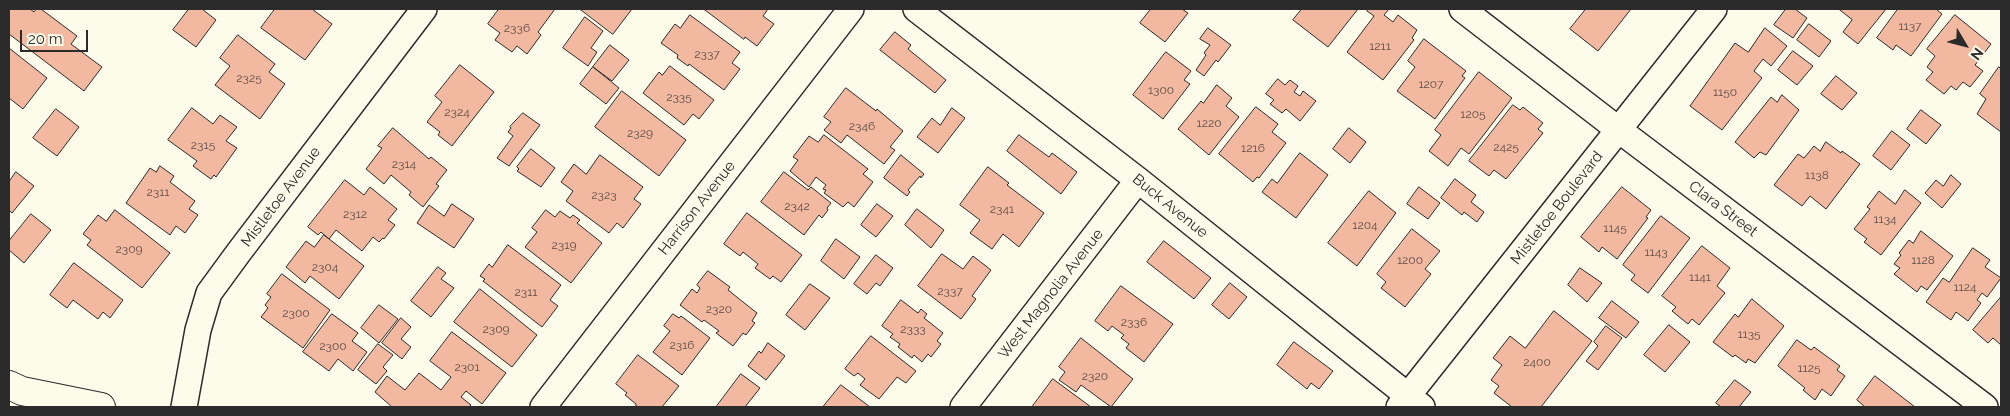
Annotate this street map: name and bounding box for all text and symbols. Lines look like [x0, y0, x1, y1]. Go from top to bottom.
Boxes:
house number: 1137 [1898, 19, 1922, 33]
scale bar [22, 20, 90, 52]
north arrow [1940, 20, 1990, 70]
house number: 2336 [504, 21, 530, 35]
text: 20 m [28, 30, 63, 48]
house number: 1211 [1369, 39, 1391, 53]
text: N [1967, 45, 1987, 63]
house number: 2337 [694, 47, 720, 61]
house number: 2325 [236, 71, 262, 85]
house number: 1207 [1418, 77, 1444, 91]
house number: 1300 [1148, 83, 1174, 97]
house number: 1150 [1713, 85, 1737, 99]
house number: 2335 [666, 90, 692, 104]
house number: 2324 [444, 105, 470, 119]
house number: 1205 [1460, 107, 1486, 121]
house number: 1220 [1197, 116, 1221, 130]
house number: 2346 [849, 119, 875, 133]
house number: 2329 [627, 126, 653, 140]
house number: 2315 [191, 138, 215, 152]
house number: 2425 [1493, 140, 1519, 154]
house number: 1216 [1241, 141, 1265, 155]
street label: Mistletoe Avenue [238, 143, 324, 251]
street label: Mistletoe Boulevard [1507, 148, 1607, 268]
house number: 2314 [392, 157, 416, 171]
street label: Harrison Avenue [655, 157, 739, 259]
house number: 1138 [1805, 168, 1829, 182]
street label: Buck Avenue [1129, 170, 1211, 242]
street label: Clara Street [1685, 177, 1761, 241]
house number: 2311 [147, 185, 169, 199]
house number: 2323 [591, 188, 617, 202]
house number: 2342 [784, 199, 810, 213]
house number: 2341 [990, 202, 1014, 216]
house number: 2312 [343, 207, 367, 221]
house number: 1134 [1873, 212, 1897, 226]
house number: 1204 [1352, 218, 1378, 232]
house number: 1145 [1603, 221, 1627, 235]
street label: West Magnolia Avenue [995, 226, 1107, 362]
house number: 2319 [552, 238, 576, 252]
house number: 2309 [115, 242, 143, 256]
house number: 1143 [1644, 245, 1668, 259]
house number: 1200 [1397, 253, 1423, 267]
house number: 1128 [1911, 253, 1935, 267]
house number: 2304 [312, 260, 338, 274]
house number: 1141 [1689, 270, 1711, 284]
house number: 1124 [1953, 280, 1977, 294]
house number: 2337 [937, 284, 963, 298]
house number: 2311 [515, 285, 537, 299]
house number: 2320 [706, 302, 732, 316]
house number: 2300 [282, 306, 310, 320]
house number: 2336 [1121, 315, 1147, 329]
house number: 2309 [482, 322, 510, 336]
house number: 2333 [900, 322, 926, 336]
house number: 1135 [1737, 327, 1761, 341]
house number: 2316 [669, 338, 695, 352]
house number: 2300 [319, 339, 347, 353]
house number: 2400 [1523, 355, 1551, 369]
house number: 2301 [454, 360, 480, 374]
house number: 1125 [1797, 361, 1821, 375]
house number: 2320 [1082, 369, 1108, 383]

